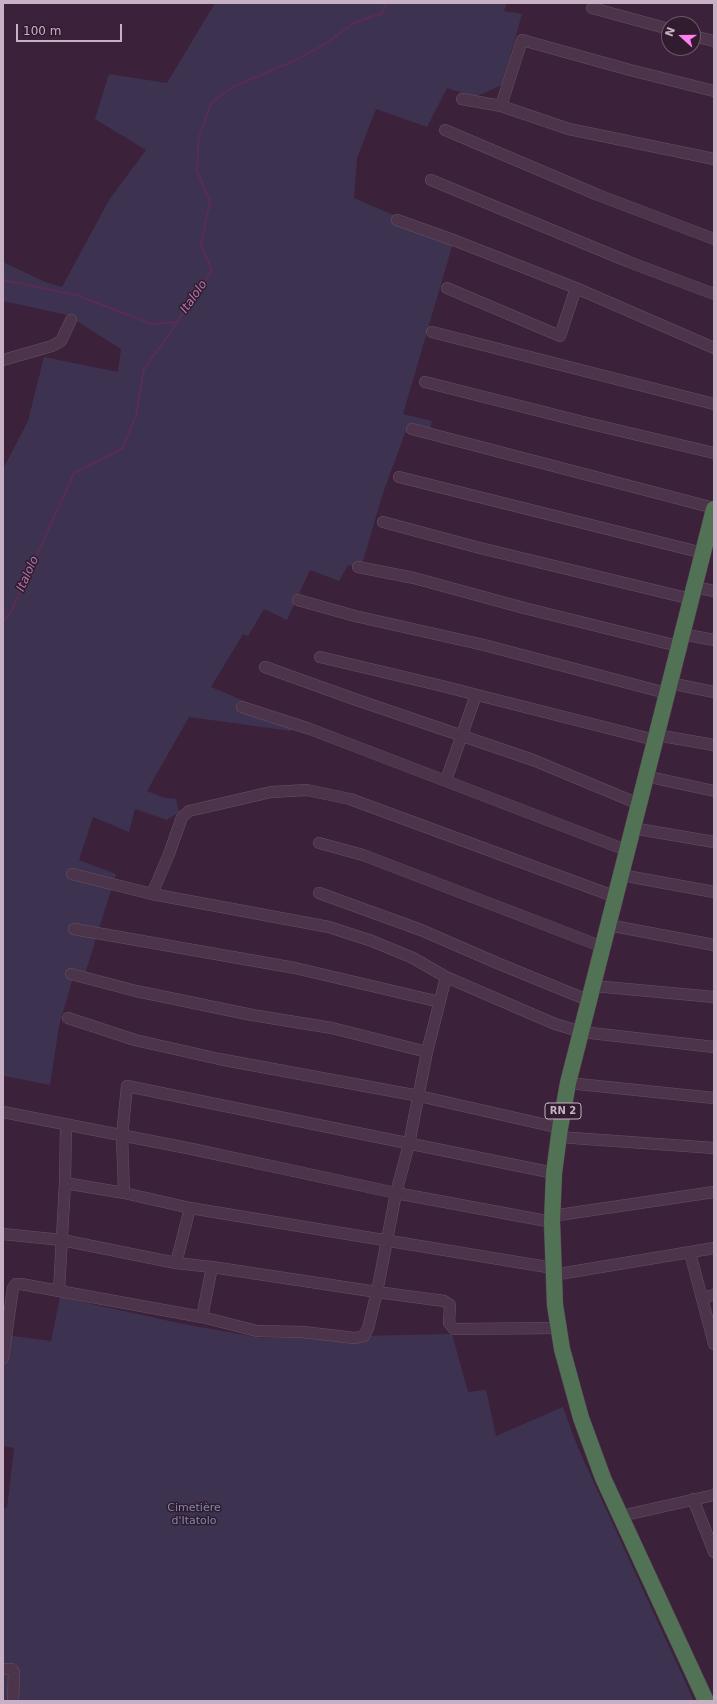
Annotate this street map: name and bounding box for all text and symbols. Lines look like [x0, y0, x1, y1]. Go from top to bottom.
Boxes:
scale bar [18, 16, 124, 42]
north arrow [661, 16, 701, 56]
text: 100 m [23, 24, 61, 38]
text: N [663, 25, 678, 39]
water label: Italolo [178, 278, 210, 316]
water label: Italolo [14, 554, 42, 594]
road number: RN 2 [545, 1103, 581, 1119]
park label: Cimetière d'Itatolo [167, 1501, 221, 1527]

